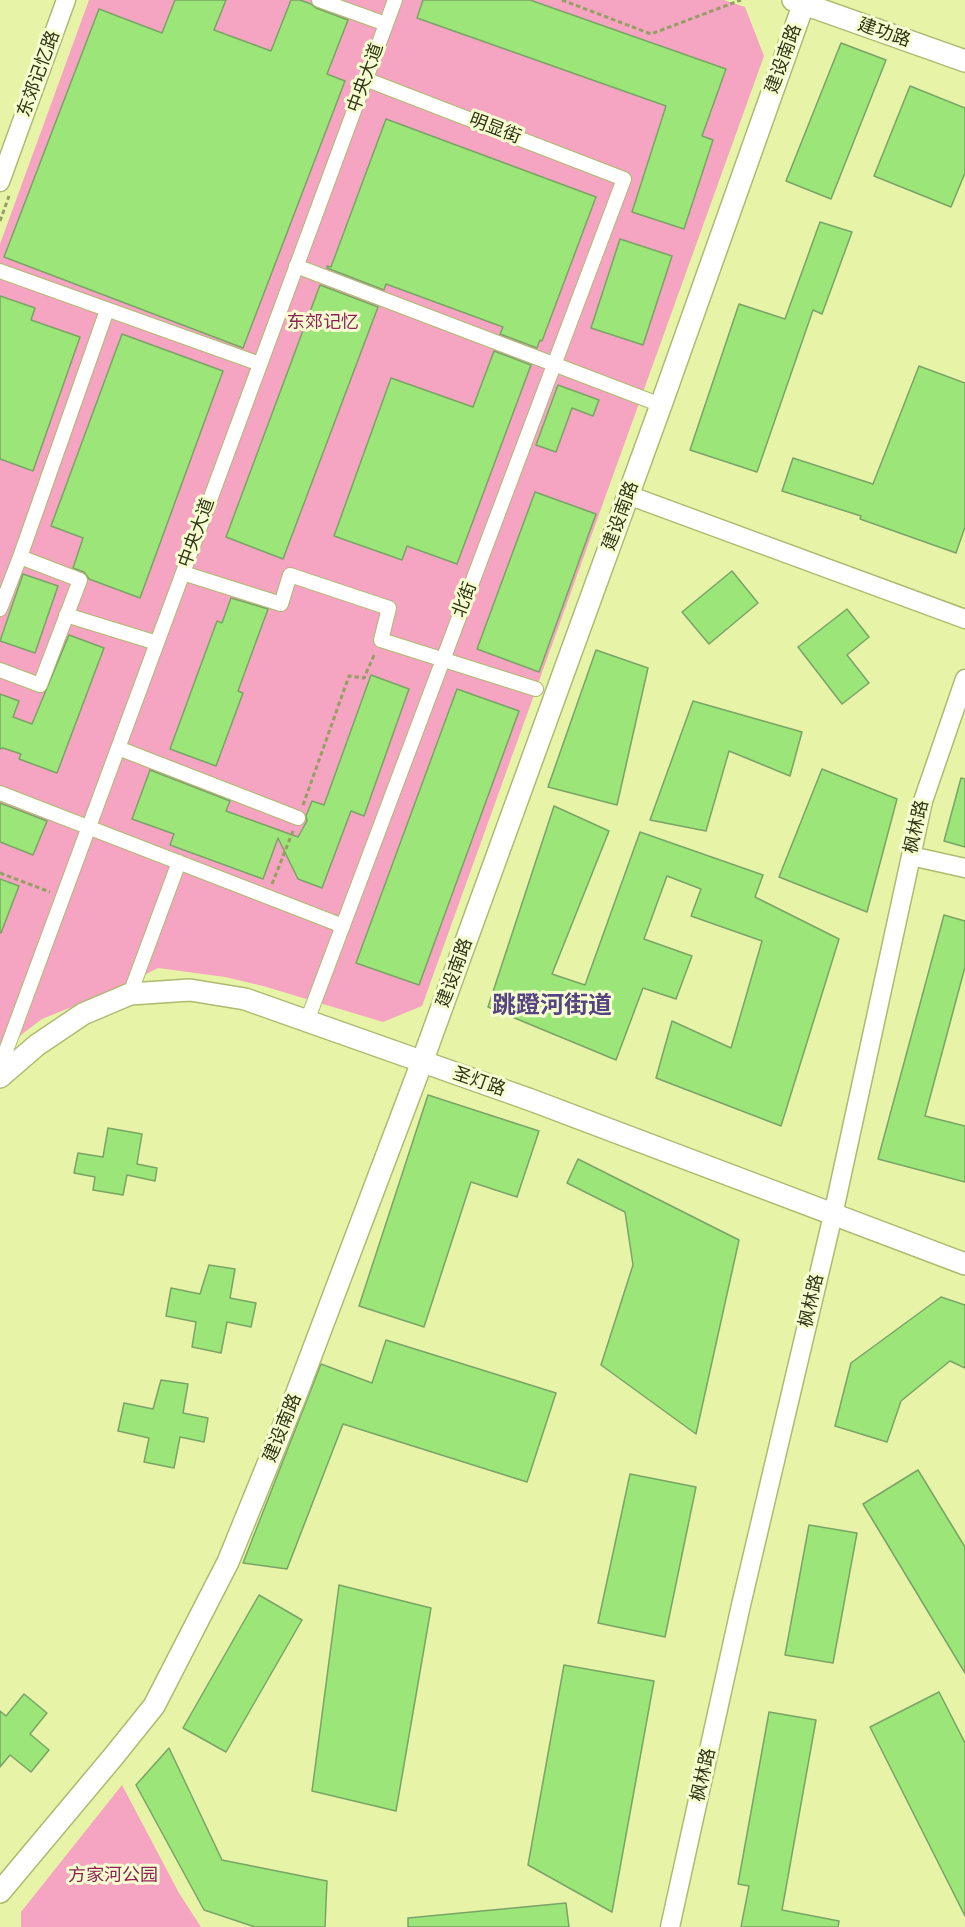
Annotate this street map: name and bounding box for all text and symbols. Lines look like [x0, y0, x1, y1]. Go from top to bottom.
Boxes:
street label: 建功路 [855, 14, 913, 52]
street label: 建设南路 [762, 21, 806, 97]
street label: 东郊记忆路 [13, 28, 65, 120]
street label: 中央大道 [344, 40, 388, 116]
street label: 明显街 [466, 109, 524, 149]
park label: 东郊记忆 [287, 312, 359, 334]
street label: 建设南路 [599, 478, 643, 554]
street label: 中央大道 [175, 495, 219, 571]
street label: 北街 [448, 579, 482, 621]
street label: 枫林路 [900, 798, 934, 856]
street label: 建设南路 [433, 935, 477, 1011]
district label: 跳蹬河街道 [492, 992, 612, 1020]
street label: 圣灯路 [450, 1063, 508, 1101]
street label: 枫林路 [795, 1272, 829, 1330]
street label: 建设南路 [260, 1391, 306, 1465]
street label: 枫林路 [687, 1746, 721, 1804]
park label: 方家河公园 [68, 1865, 158, 1887]

